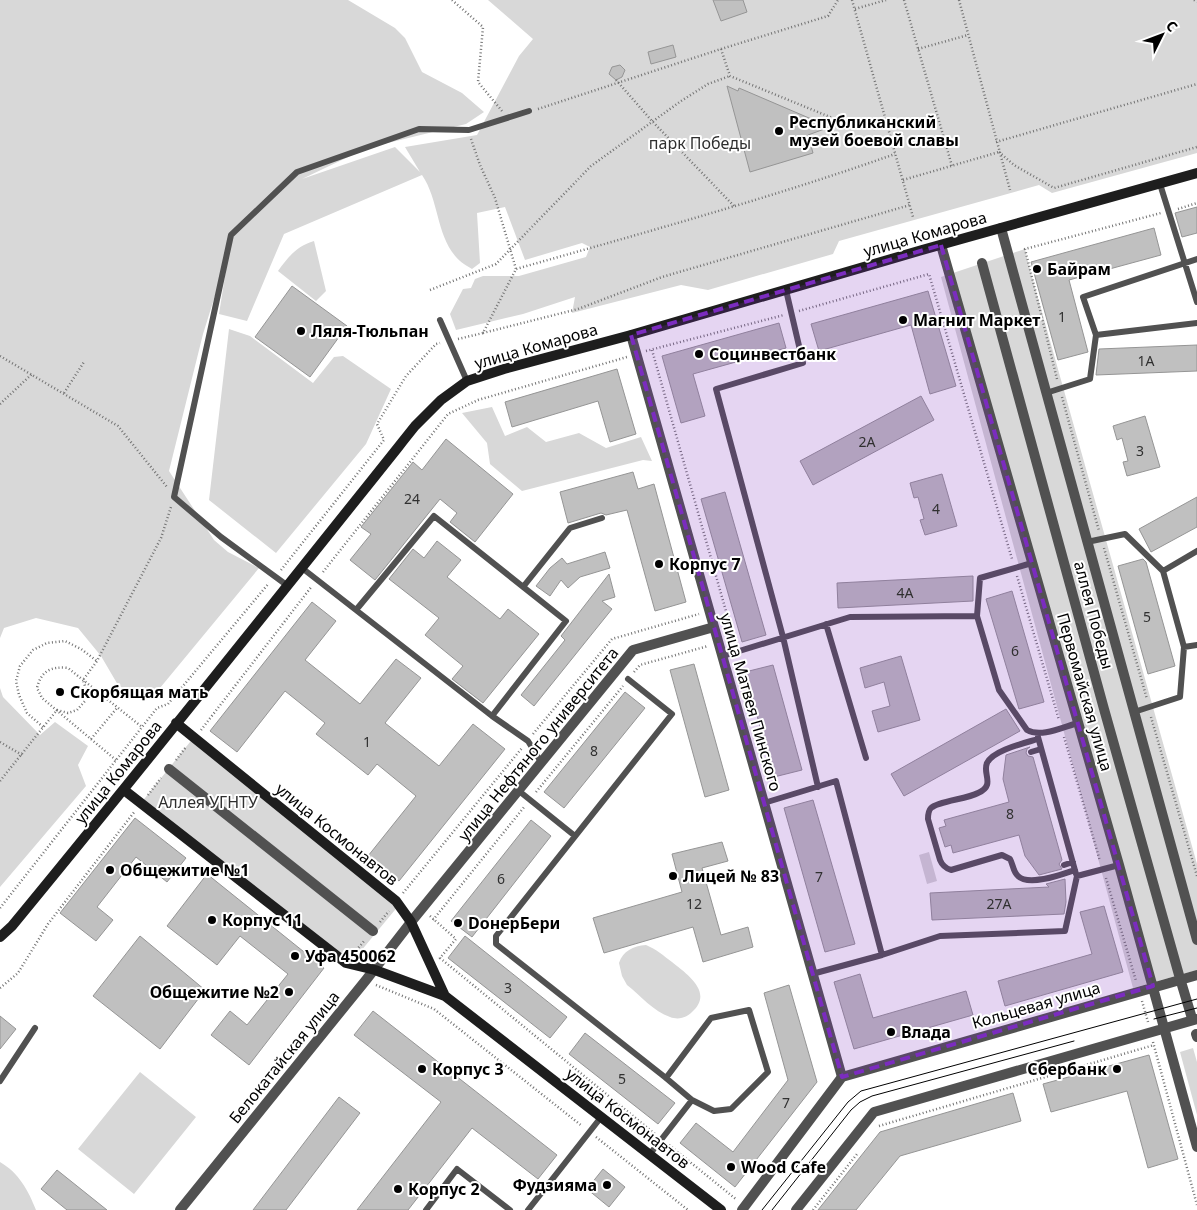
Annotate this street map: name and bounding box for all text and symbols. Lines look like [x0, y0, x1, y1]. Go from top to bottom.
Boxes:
north arrow [1137, 10, 1187, 60]
text: С [1162, 16, 1182, 36]
place label: Республиканский музей боевой славы [789, 111, 959, 151]
marker: Республиканский музей боевой славы [773, 125, 785, 137]
park label: парк Победы [649, 132, 751, 154]
street label: улица Комарова [861, 206, 989, 262]
place label: Байрам [1047, 258, 1111, 280]
marker: Байрам [1031, 263, 1043, 275]
house number: 1 [1058, 307, 1066, 326]
place label: Магнит Маркет [913, 309, 1040, 331]
marker: Магнит Маркет [897, 314, 909, 326]
street label: улица Комарова [472, 318, 600, 374]
place label: Ляля-Тюльпан [311, 320, 429, 342]
marker: Ляля-Тюльпан [295, 325, 307, 337]
place label: Социнвестбанк [709, 343, 836, 365]
marker: Социнвестбанк [693, 348, 705, 360]
house number: 1А [1138, 351, 1155, 370]
house number: 2А [859, 432, 876, 451]
house number: 3 [1136, 441, 1144, 460]
house number: 24 [404, 489, 420, 508]
house number: 4 [932, 499, 940, 518]
place label: Корпус 7 [669, 553, 741, 575]
marker: Корпус 7 [653, 558, 665, 570]
street label: аллея Победы [1069, 559, 1119, 671]
house number: 4А [897, 583, 914, 602]
house number: 5 [1143, 607, 1151, 626]
street label: улица Матвея Пинского [715, 610, 787, 794]
street label: Первомайская улица [1052, 610, 1118, 774]
house number: 6 [1011, 641, 1019, 660]
street label: улица Нефтяного университета [453, 642, 623, 846]
place label: Скорбящая мать [70, 681, 208, 703]
marker: Скорбящая мать [54, 686, 66, 698]
street label: улица Комарова [69, 716, 167, 828]
house number: 1 [363, 732, 371, 751]
house number: 8 [590, 741, 598, 760]
street label: улица Космонавтов [271, 778, 403, 890]
park label: Аллея УГНТУ [158, 791, 258, 813]
house number: 8 [1006, 804, 1014, 823]
place label: Общежитие №1 [120, 859, 249, 881]
marker: Общежитие №1 [104, 864, 116, 876]
place label: Лицей № 83 [683, 865, 779, 887]
house number: 7 [815, 867, 823, 886]
house number: 6 [497, 869, 505, 888]
marker: Лицей № 83 [667, 870, 679, 882]
house number: 12 [686, 894, 702, 913]
house number: 27А [987, 894, 1012, 913]
place label: Корпус 11 [222, 909, 303, 931]
place label: DонерБери [468, 912, 560, 934]
marker: Корпус 11 [206, 914, 218, 926]
marker: DонерБери [452, 917, 464, 929]
place label: Уфа 450062 [305, 945, 396, 967]
marker: Уфа 450062 [289, 950, 301, 962]
street label: Кольцевая улица [969, 976, 1103, 1034]
house number: 3 [504, 978, 512, 997]
place label: Общежитие №2 [150, 981, 279, 1003]
street label: Белокатайская улица [224, 986, 344, 1128]
marker: Общежитие №2 [283, 986, 295, 998]
place label: Влада [901, 1021, 951, 1043]
marker: Влада [885, 1026, 897, 1038]
place label: Корпус 3 [432, 1058, 504, 1080]
place label: Сбербанк [1027, 1058, 1107, 1080]
marker: Корпус 3 [416, 1063, 428, 1075]
street label: улица Космонавтов [561, 1063, 695, 1173]
marker: Сбербанк [1111, 1063, 1123, 1075]
house number: 5 [618, 1069, 626, 1088]
house number: 7 [782, 1093, 790, 1112]
place label: Wood Cafe [741, 1156, 826, 1178]
marker: Wood Cafe [725, 1161, 737, 1173]
place label: Фудзияма [512, 1174, 597, 1196]
place label: Корпус 2 [408, 1178, 480, 1200]
marker: Фудзияма [601, 1179, 613, 1191]
marker: Корпус 2 [392, 1183, 404, 1195]

